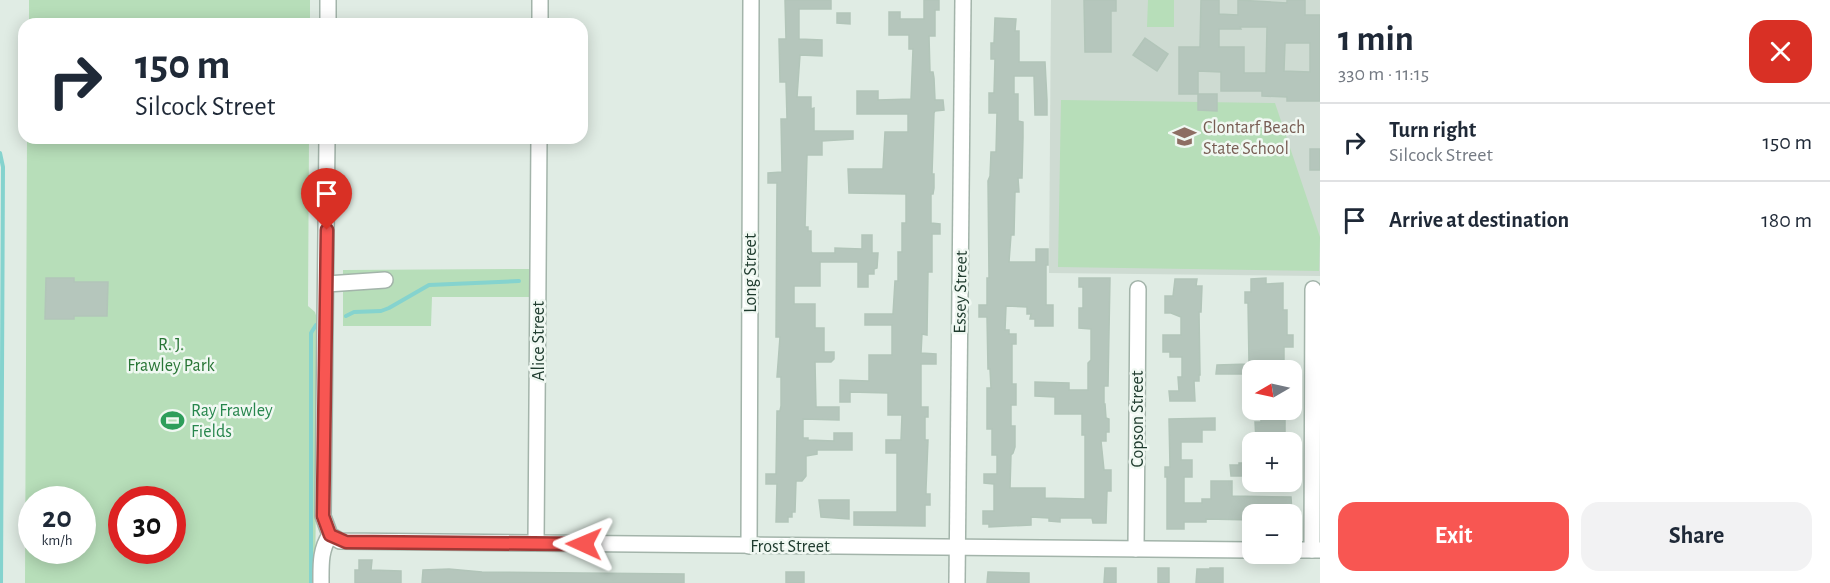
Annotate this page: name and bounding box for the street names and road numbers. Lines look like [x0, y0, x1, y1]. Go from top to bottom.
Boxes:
street label: Long Street [742, 233, 760, 313]
street label: Essey Street [951, 250, 971, 334]
street label: Alice Street [530, 301, 548, 381]
street label: Copson Street [1129, 370, 1147, 467]
street label: Frost Street [750, 538, 830, 556]

